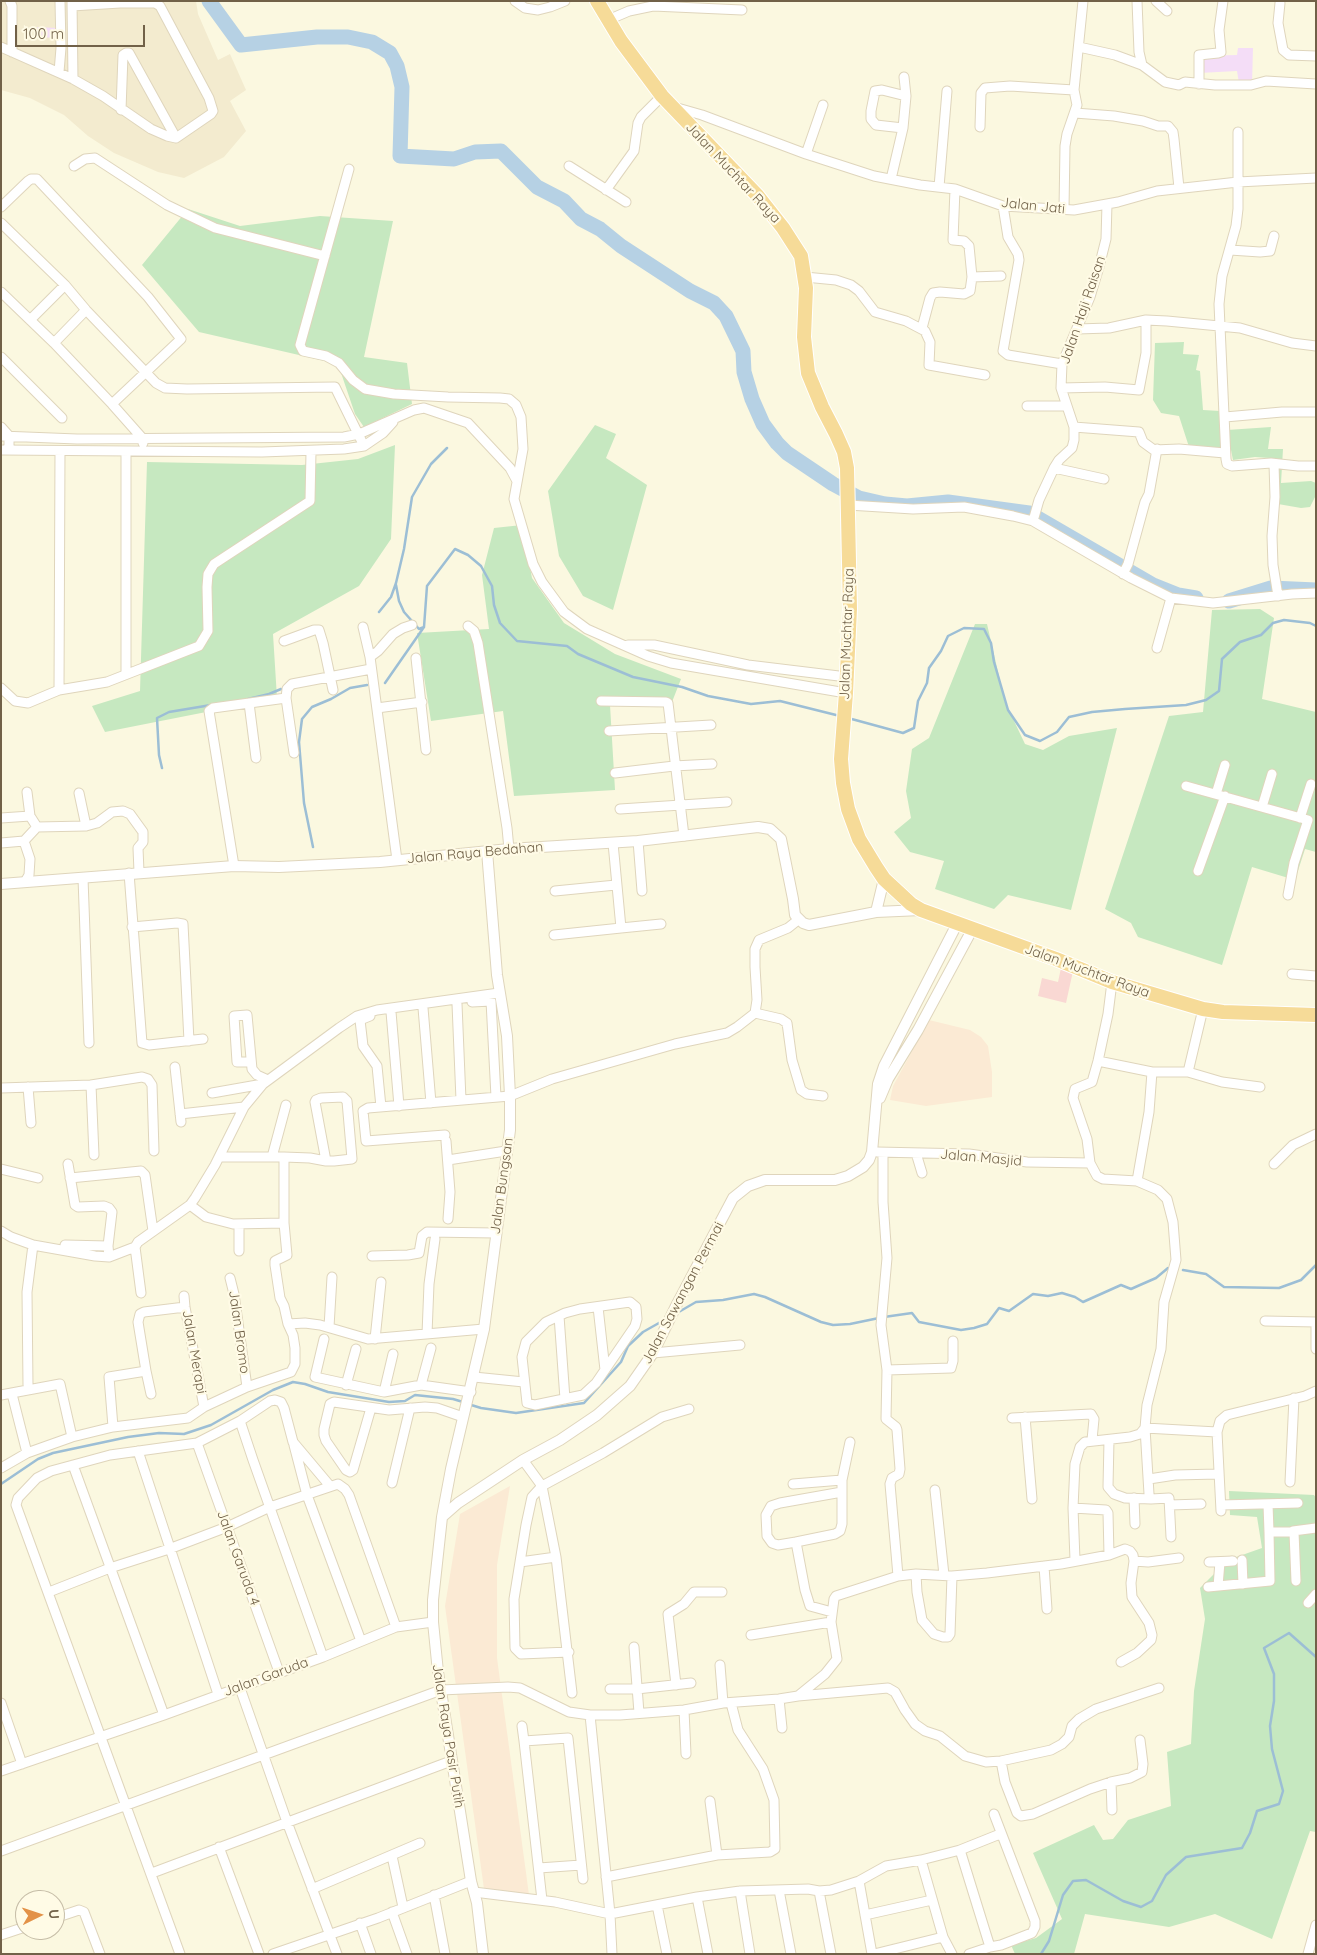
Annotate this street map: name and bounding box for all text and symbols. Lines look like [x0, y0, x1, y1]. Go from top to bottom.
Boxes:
scale bar [18, 15, 148, 47]
text: 100 m [23, 24, 64, 43]
street label: Jalan Muchtar Raya [682, 119, 784, 227]
street label: Jalan Jati [1000, 194, 1066, 218]
street label: Jalan Haji Raisan [1057, 254, 1109, 366]
street label: Jalan Muchtar Raya [836, 568, 858, 700]
street label: Jalan Raya Bedahan [406, 839, 544, 867]
street label: Jalan Muchtar Raya [1022, 941, 1152, 1001]
street label: Jalan Bungsan [487, 1137, 517, 1235]
street label: Jalan Masjid [939, 1146, 1023, 1170]
street label: Jalan Sawangan Permai [638, 1219, 728, 1367]
street label: Jalan Bromo [225, 1289, 253, 1375]
street label: Jalan Merapi [178, 1309, 210, 1395]
street label: Jalan Garuda 4 [213, 1508, 263, 1608]
street label: Jalan Garuda [221, 1654, 311, 1700]
street label: Jalan Raya Pasir Putih [428, 1663, 468, 1809]
north arrow [15, 1890, 65, 1940]
text: U [45, 1908, 63, 1920]

